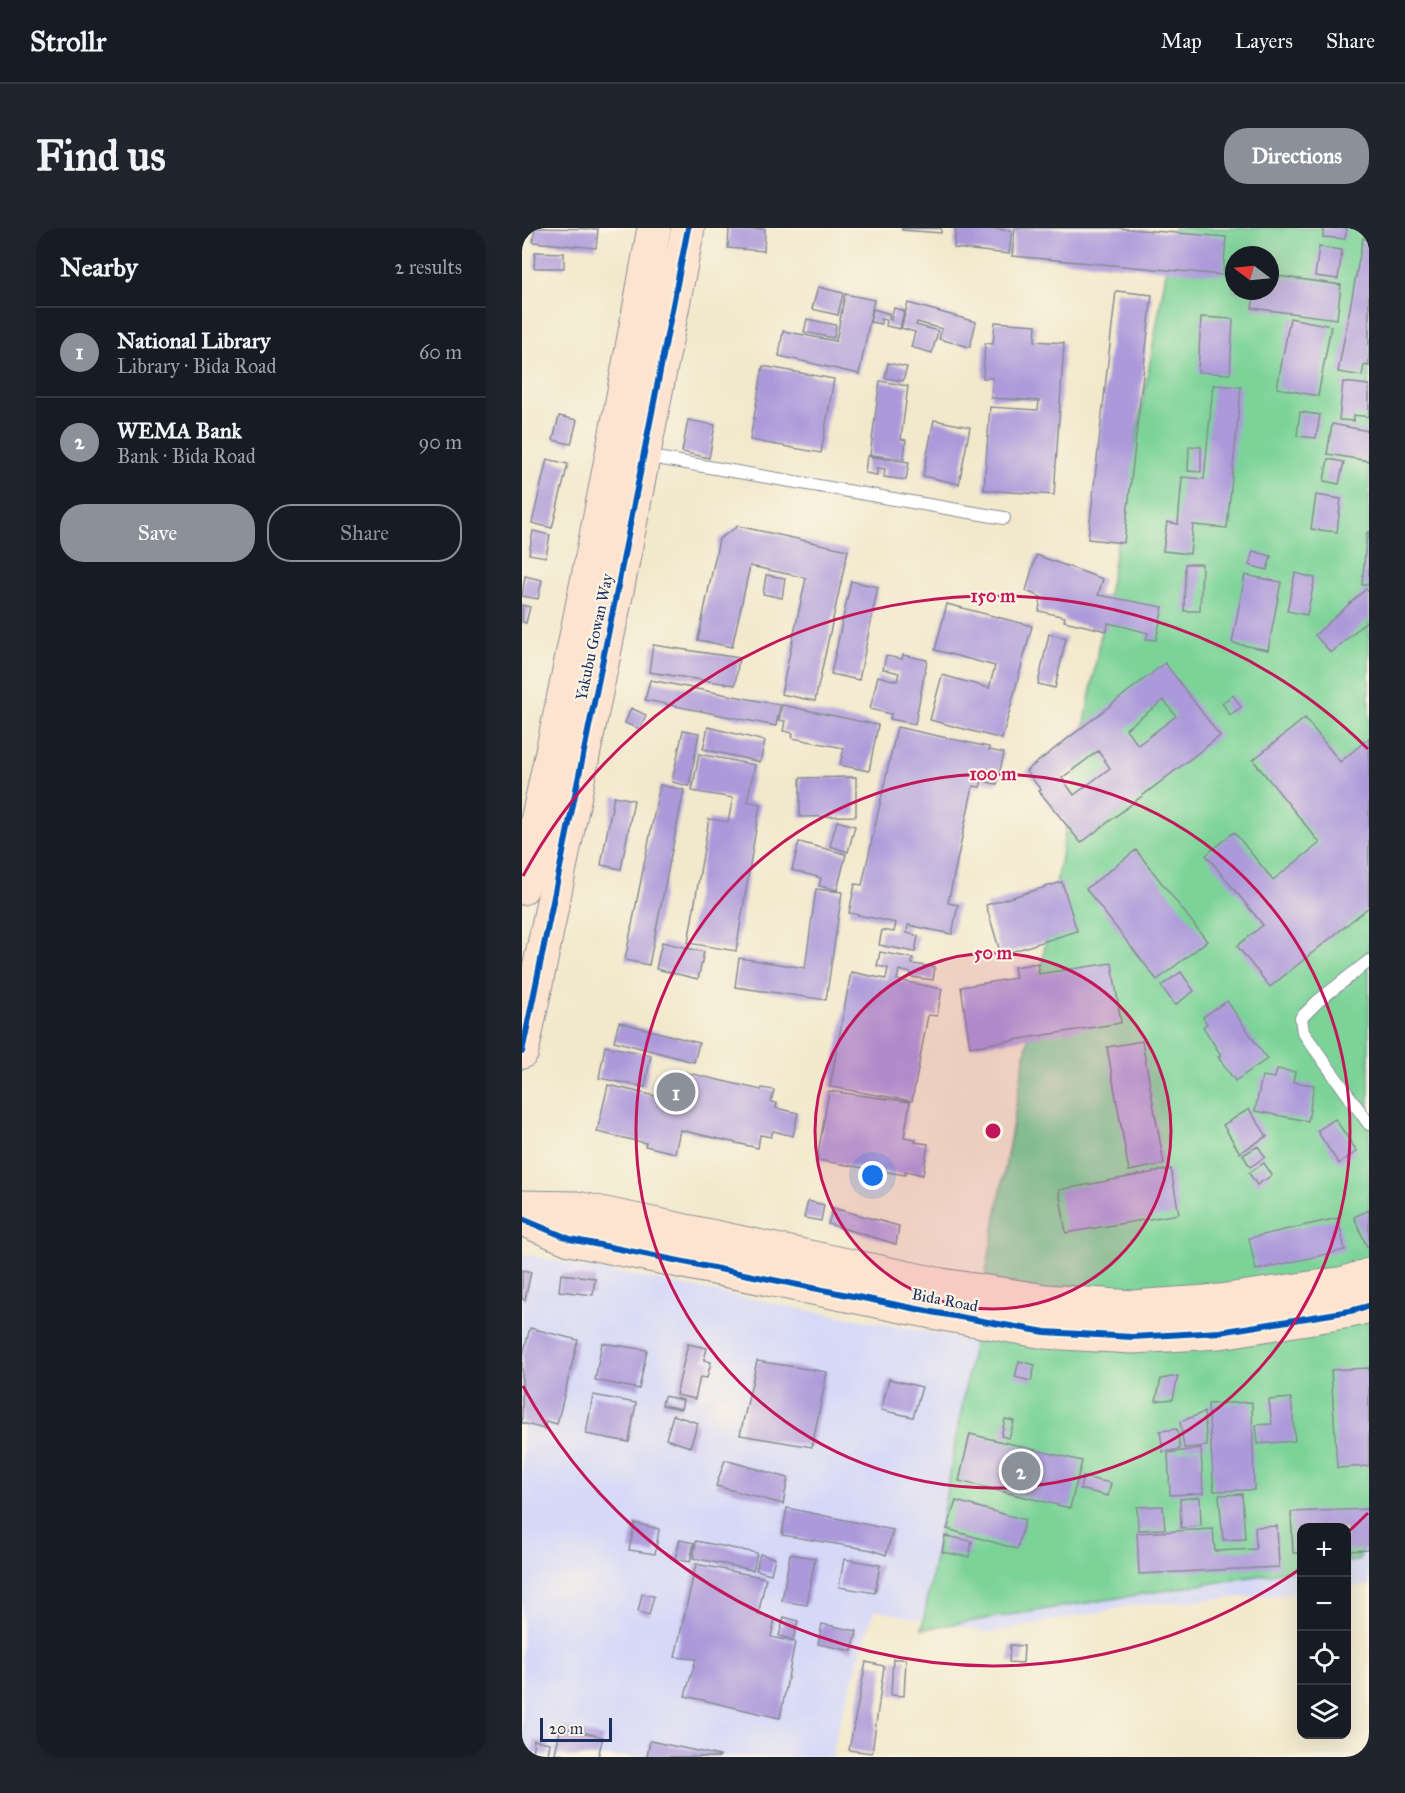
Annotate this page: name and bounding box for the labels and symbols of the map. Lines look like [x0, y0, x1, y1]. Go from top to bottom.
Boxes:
north arrow [1225, 246, 1279, 300]
street label: Yakubu Gowan Way [571, 571, 617, 702]
text: 150 m [971, 585, 1016, 607]
text: 100 m [970, 763, 1017, 785]
text: 50 m [974, 942, 1013, 964]
pin: 1 [656, 1070, 696, 1114]
centre of rings [983, 1121, 1003, 1141]
your location [858, 1161, 887, 1190]
street label: Bida Road [910, 1284, 980, 1316]
pin: 2 [1002, 1448, 1040, 1494]
scale bar [540, 1715, 612, 1742]

